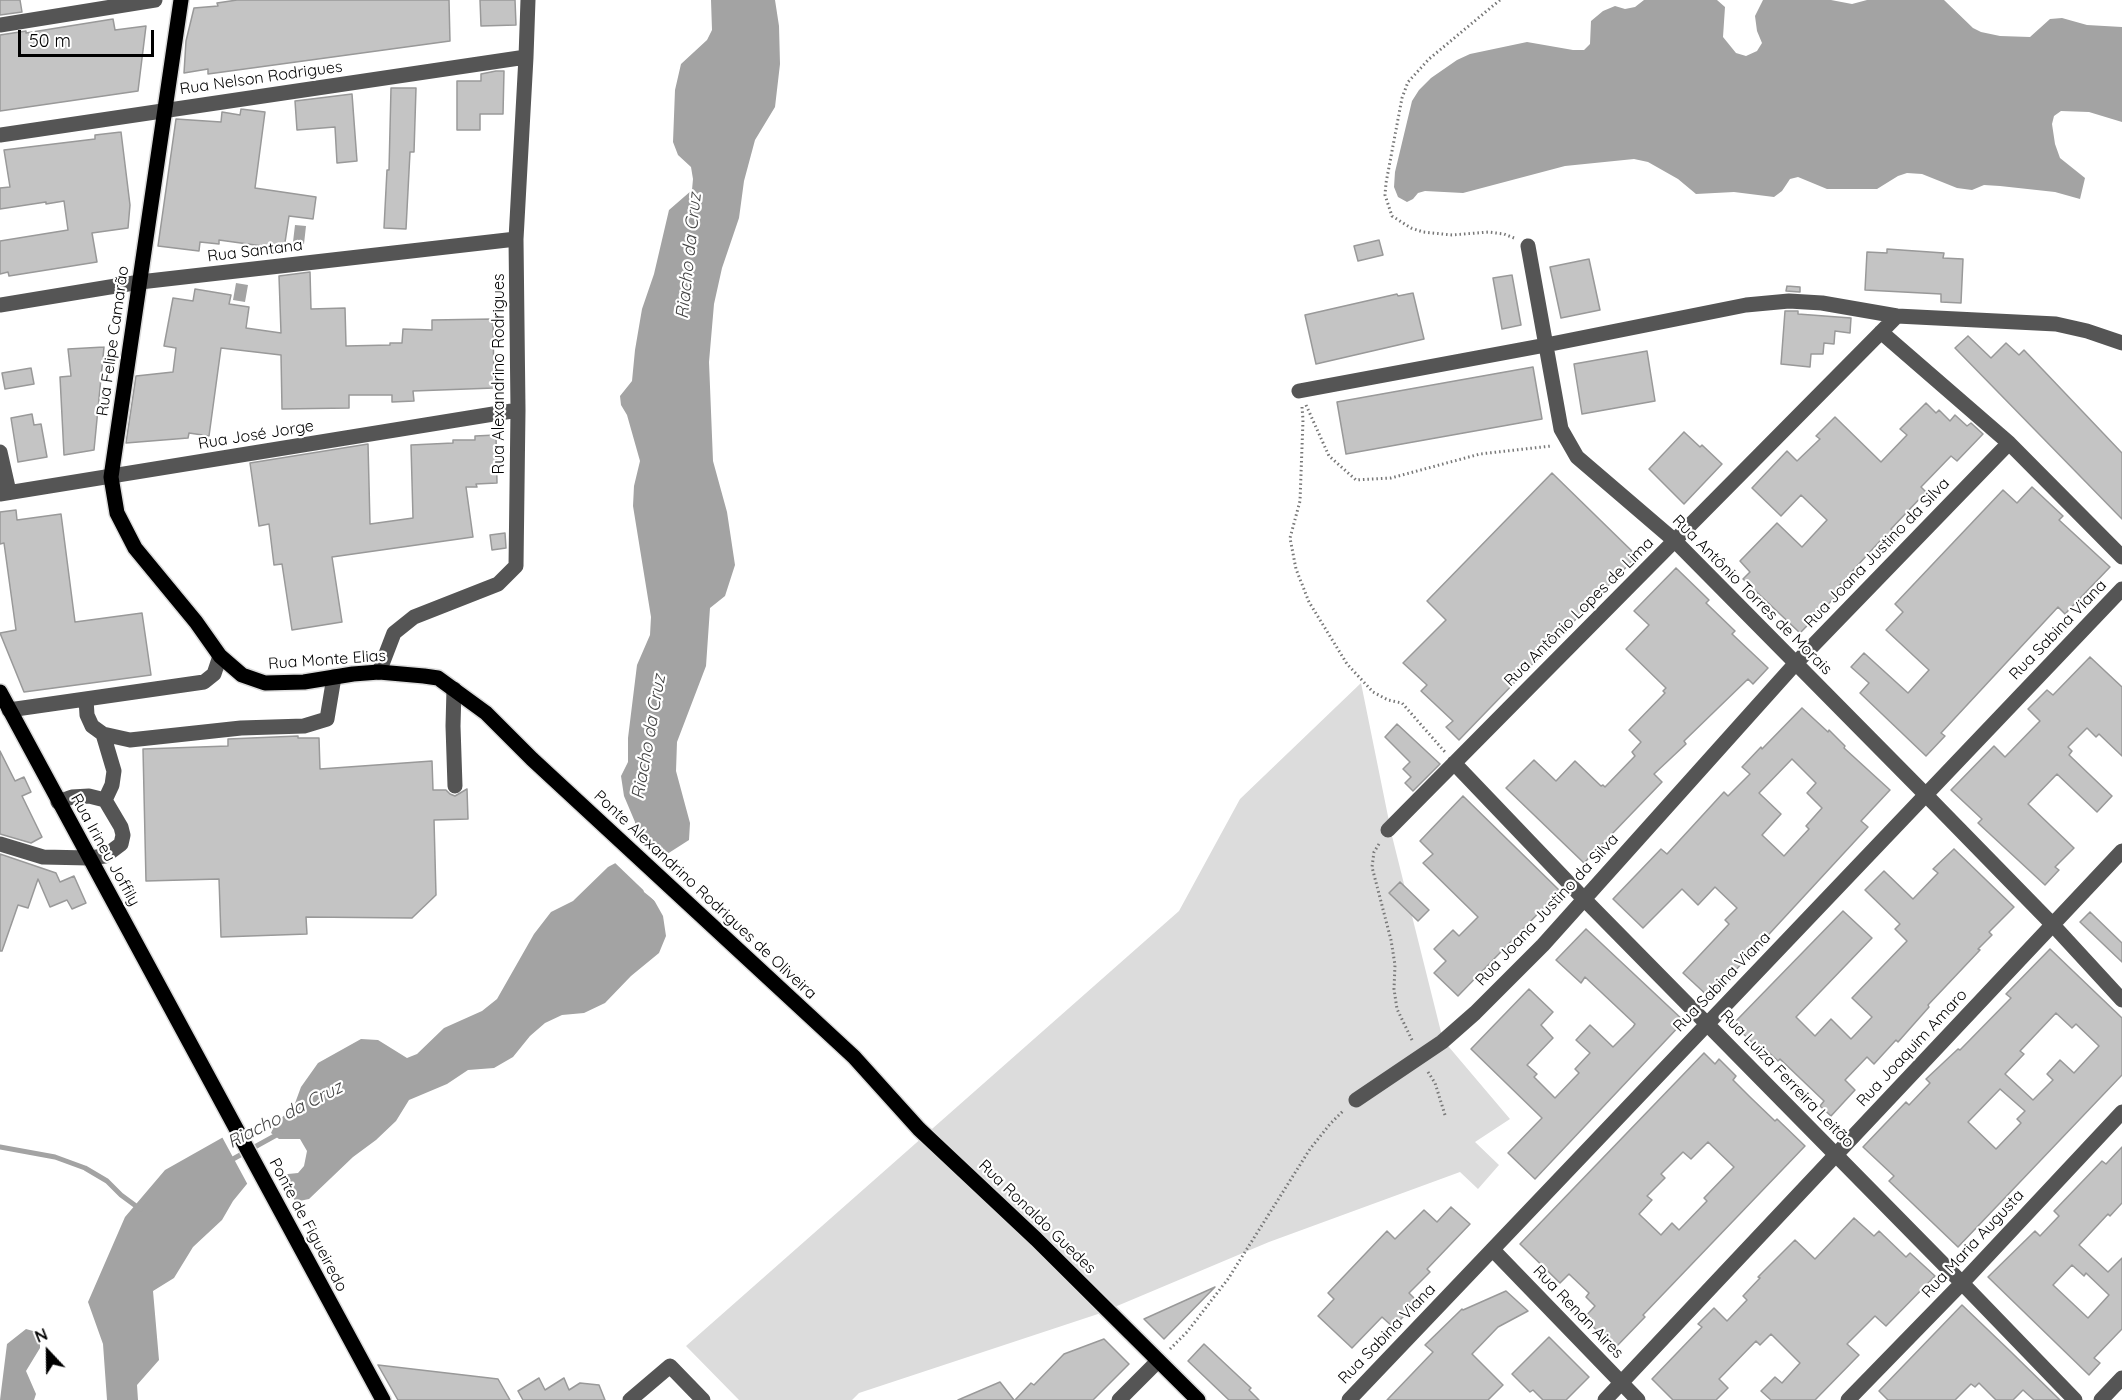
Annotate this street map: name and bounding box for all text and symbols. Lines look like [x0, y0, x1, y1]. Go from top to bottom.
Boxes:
scale bar [21, 18, 158, 56]
text: 50 m [29, 29, 71, 52]
street label: Rua Nelson Rodrigues [178, 57, 344, 99]
water label: Riacho da Cruz [672, 192, 706, 320]
street label: Rua Santana [206, 236, 304, 266]
street label: Rua Felipe Camarão [93, 265, 133, 417]
street label: Rua Alexandrino Rodrigues [489, 274, 509, 474]
street label: Rua José Jorge [197, 416, 315, 454]
street label: Rua Joana Justino da Silva [1800, 474, 1954, 632]
street label: Rua Antônio Torres de Morais [1668, 511, 1836, 679]
street label: Rua Antônio Lopes de Lima [1500, 533, 1658, 691]
street label: Rua Sabina Viana [2005, 576, 2111, 684]
street label: Rua Monte Elias [267, 646, 387, 674]
water label: Riacho da Cruz [627, 673, 671, 801]
street label: Ponte Alexandrino Rodrigues de Oliveira [590, 787, 820, 1003]
street label: Rua Irineu Joffily [66, 791, 144, 909]
street label: Rua Joana Justino da Silva [1471, 830, 1623, 990]
street label: Rua Sabina Viana [1669, 928, 1775, 1036]
street label: Rua Joaquim Amaro [1853, 985, 1971, 1111]
street label: Rua Luiza Ferreira Leitão [1716, 1006, 1858, 1152]
water label: Riacho da Cruz [224, 1077, 346, 1153]
street label: Ponte de Figueiredo [265, 1155, 351, 1295]
street label: Rua Ronaldo Guedes [974, 1156, 1100, 1278]
street label: Rua Maria Augusta [1918, 1186, 2028, 1302]
street label: Rua Renan Aires [1529, 1261, 1627, 1363]
street label: Rua Sabina Viana [1334, 1280, 1440, 1388]
north arrow [18, 1322, 78, 1382]
text: N [32, 1324, 50, 1347]

